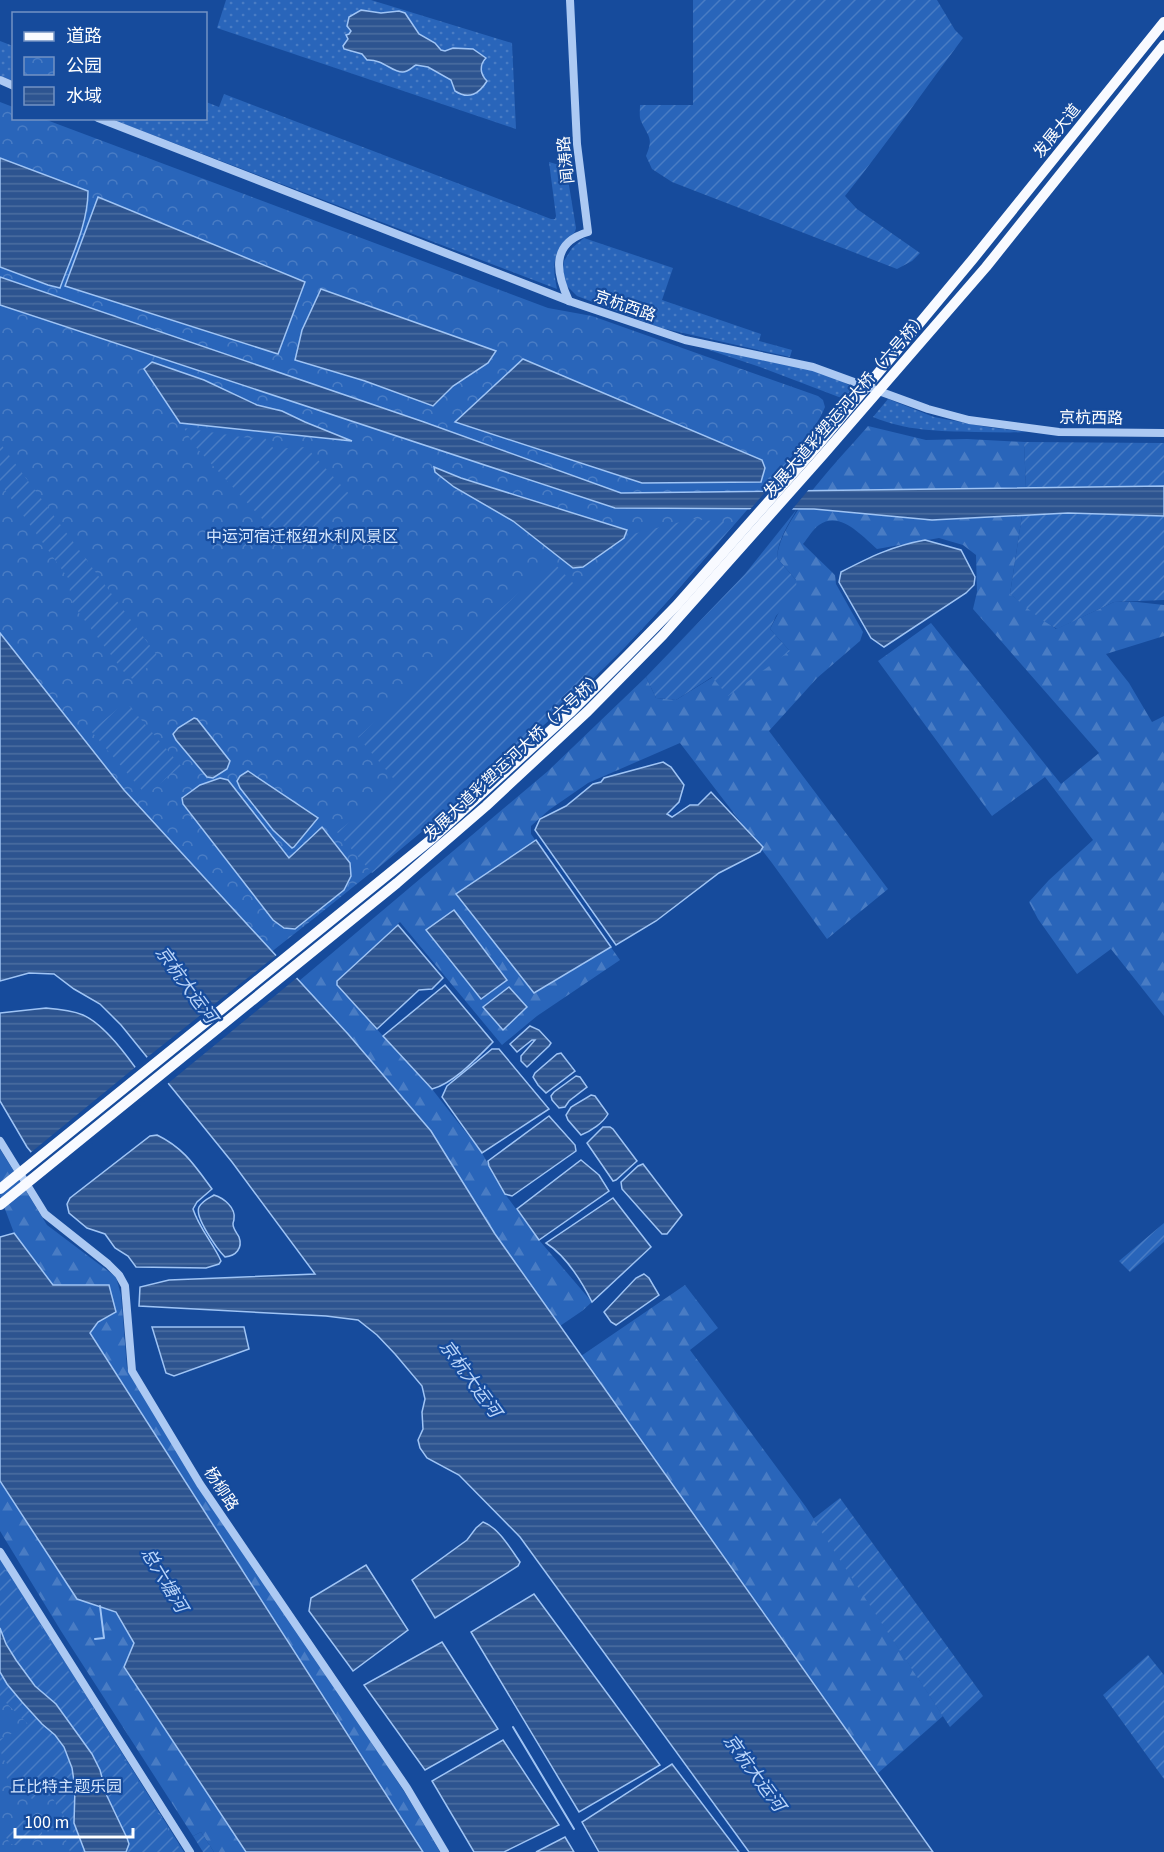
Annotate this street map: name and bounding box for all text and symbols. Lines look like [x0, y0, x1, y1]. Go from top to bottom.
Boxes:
legend [12, 12, 207, 120]
text: 道路 [66, 24, 102, 49]
text: 公园 [66, 54, 102, 79]
text: 水域 [66, 84, 102, 109]
street label: 发展大道 [1028, 99, 1086, 163]
street label: 闻涛路 [553, 135, 579, 185]
street label: 京杭西路 [591, 285, 659, 327]
street label: 发展大道彩塑运河大桥（六号桥） [759, 307, 933, 503]
street label: 京杭西路 [1059, 406, 1123, 430]
park label: 中运河宿迁枢纽水利风景区 [206, 526, 398, 548]
street label: 发展大道彩塑运河大桥（六号桥） [419, 666, 609, 846]
water label: 京杭大运河 [149, 941, 224, 1031]
water label: 京杭大运河 [433, 1335, 508, 1425]
street label: 杨柳路 [199, 1463, 243, 1515]
water label: 总六塘河 [135, 1543, 195, 1620]
water label: 京杭大运河 [717, 1729, 792, 1819]
park label: 丘比特主题乐园 [10, 1776, 122, 1798]
scale bar [15, 1801, 134, 1839]
text: 100 m [24, 1810, 69, 1835]

